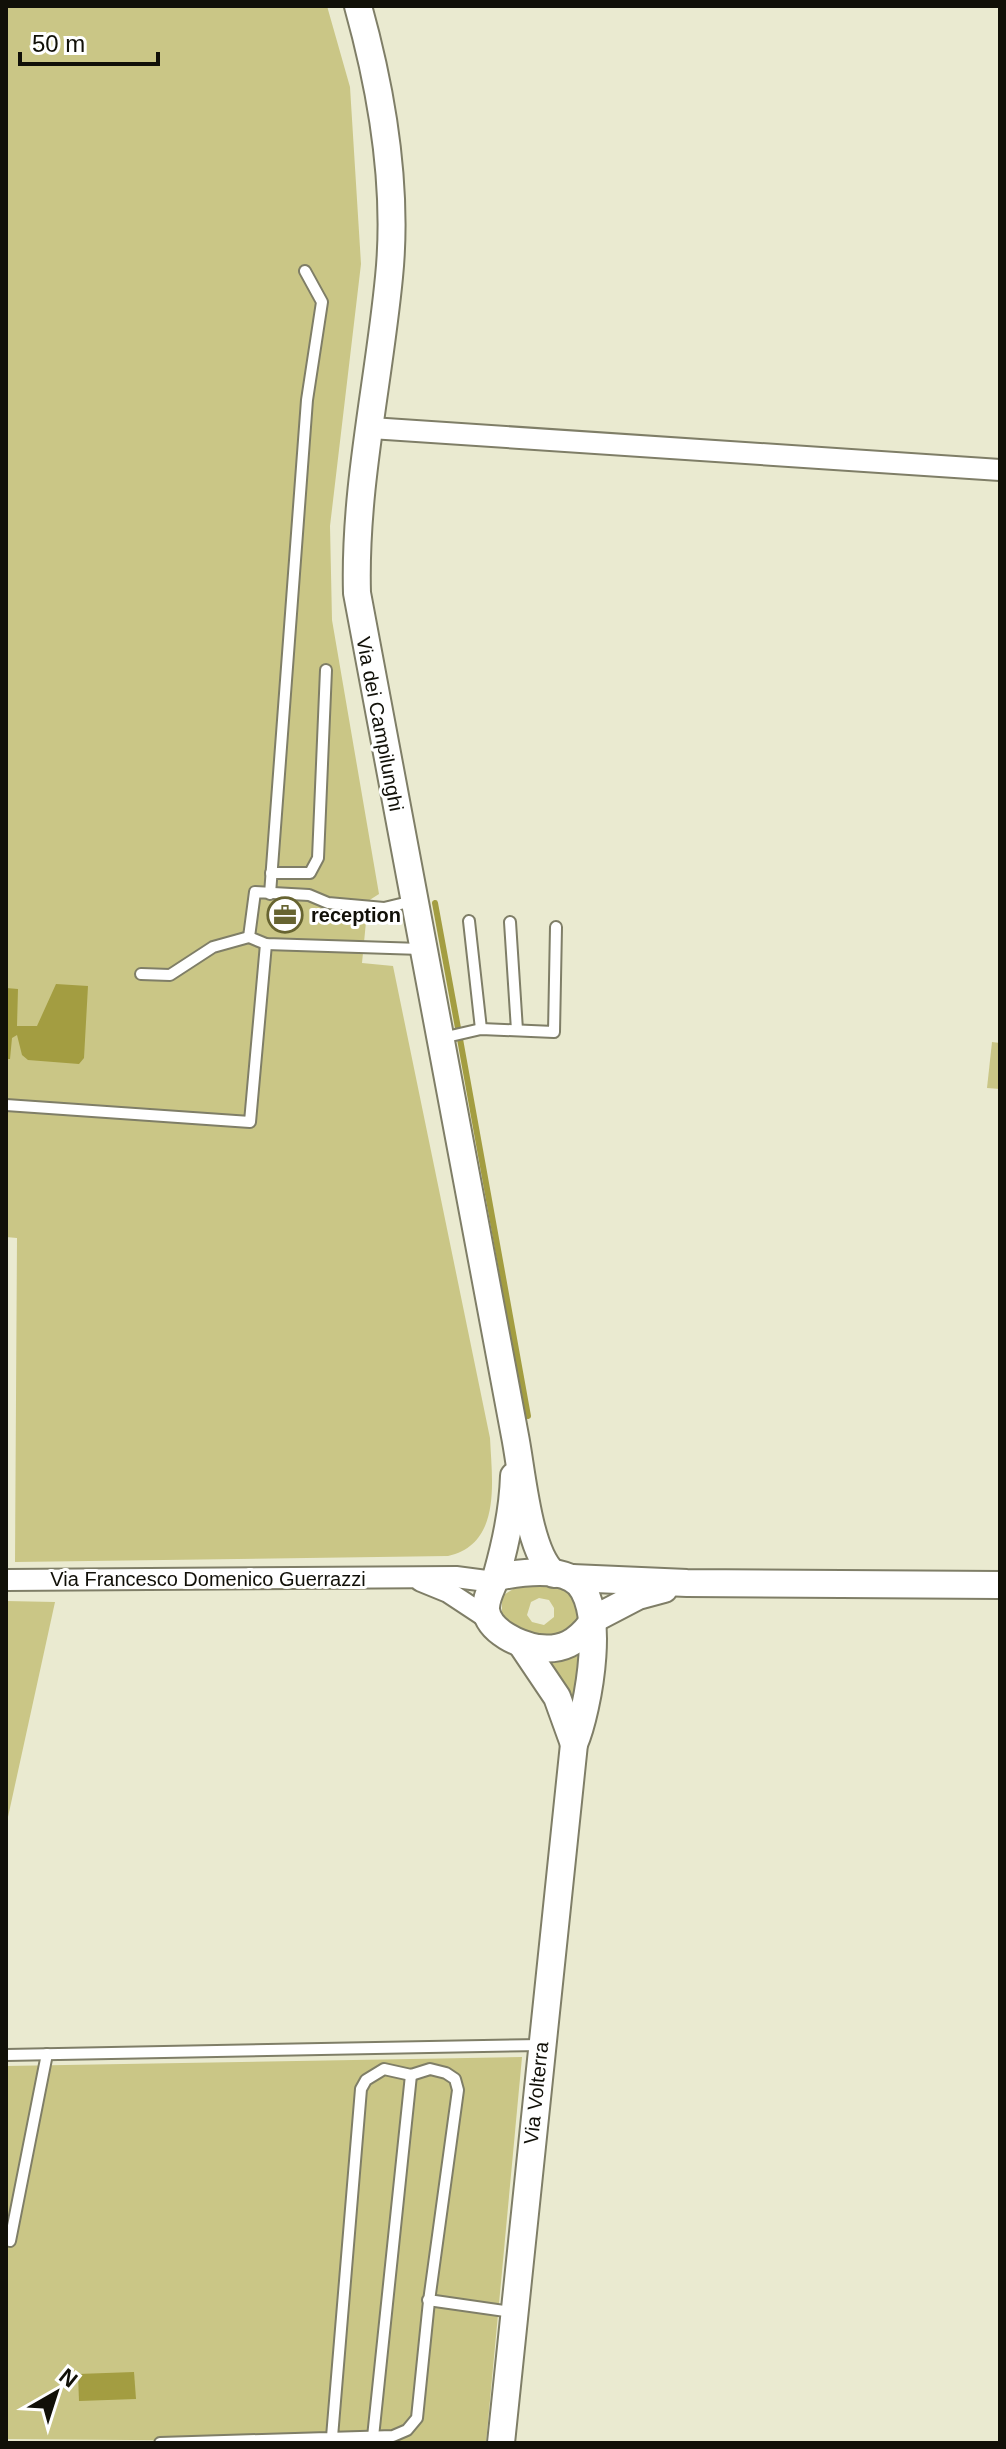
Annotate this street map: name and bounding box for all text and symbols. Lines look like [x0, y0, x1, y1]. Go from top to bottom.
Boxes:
scale bar [20, 16, 158, 66]
text: 50 m [32, 30, 85, 57]
street label: Via dei Campilunghi [352, 635, 408, 813]
office icon: reception [266, 896, 304, 934]
place label: reception [311, 904, 401, 926]
street label: Via Francesco Domenico Guerrazzi [50, 1568, 366, 1590]
street label: Via Volterra [520, 2040, 552, 2145]
north arrow [16, 2353, 96, 2433]
text: N [54, 2363, 82, 2393]

